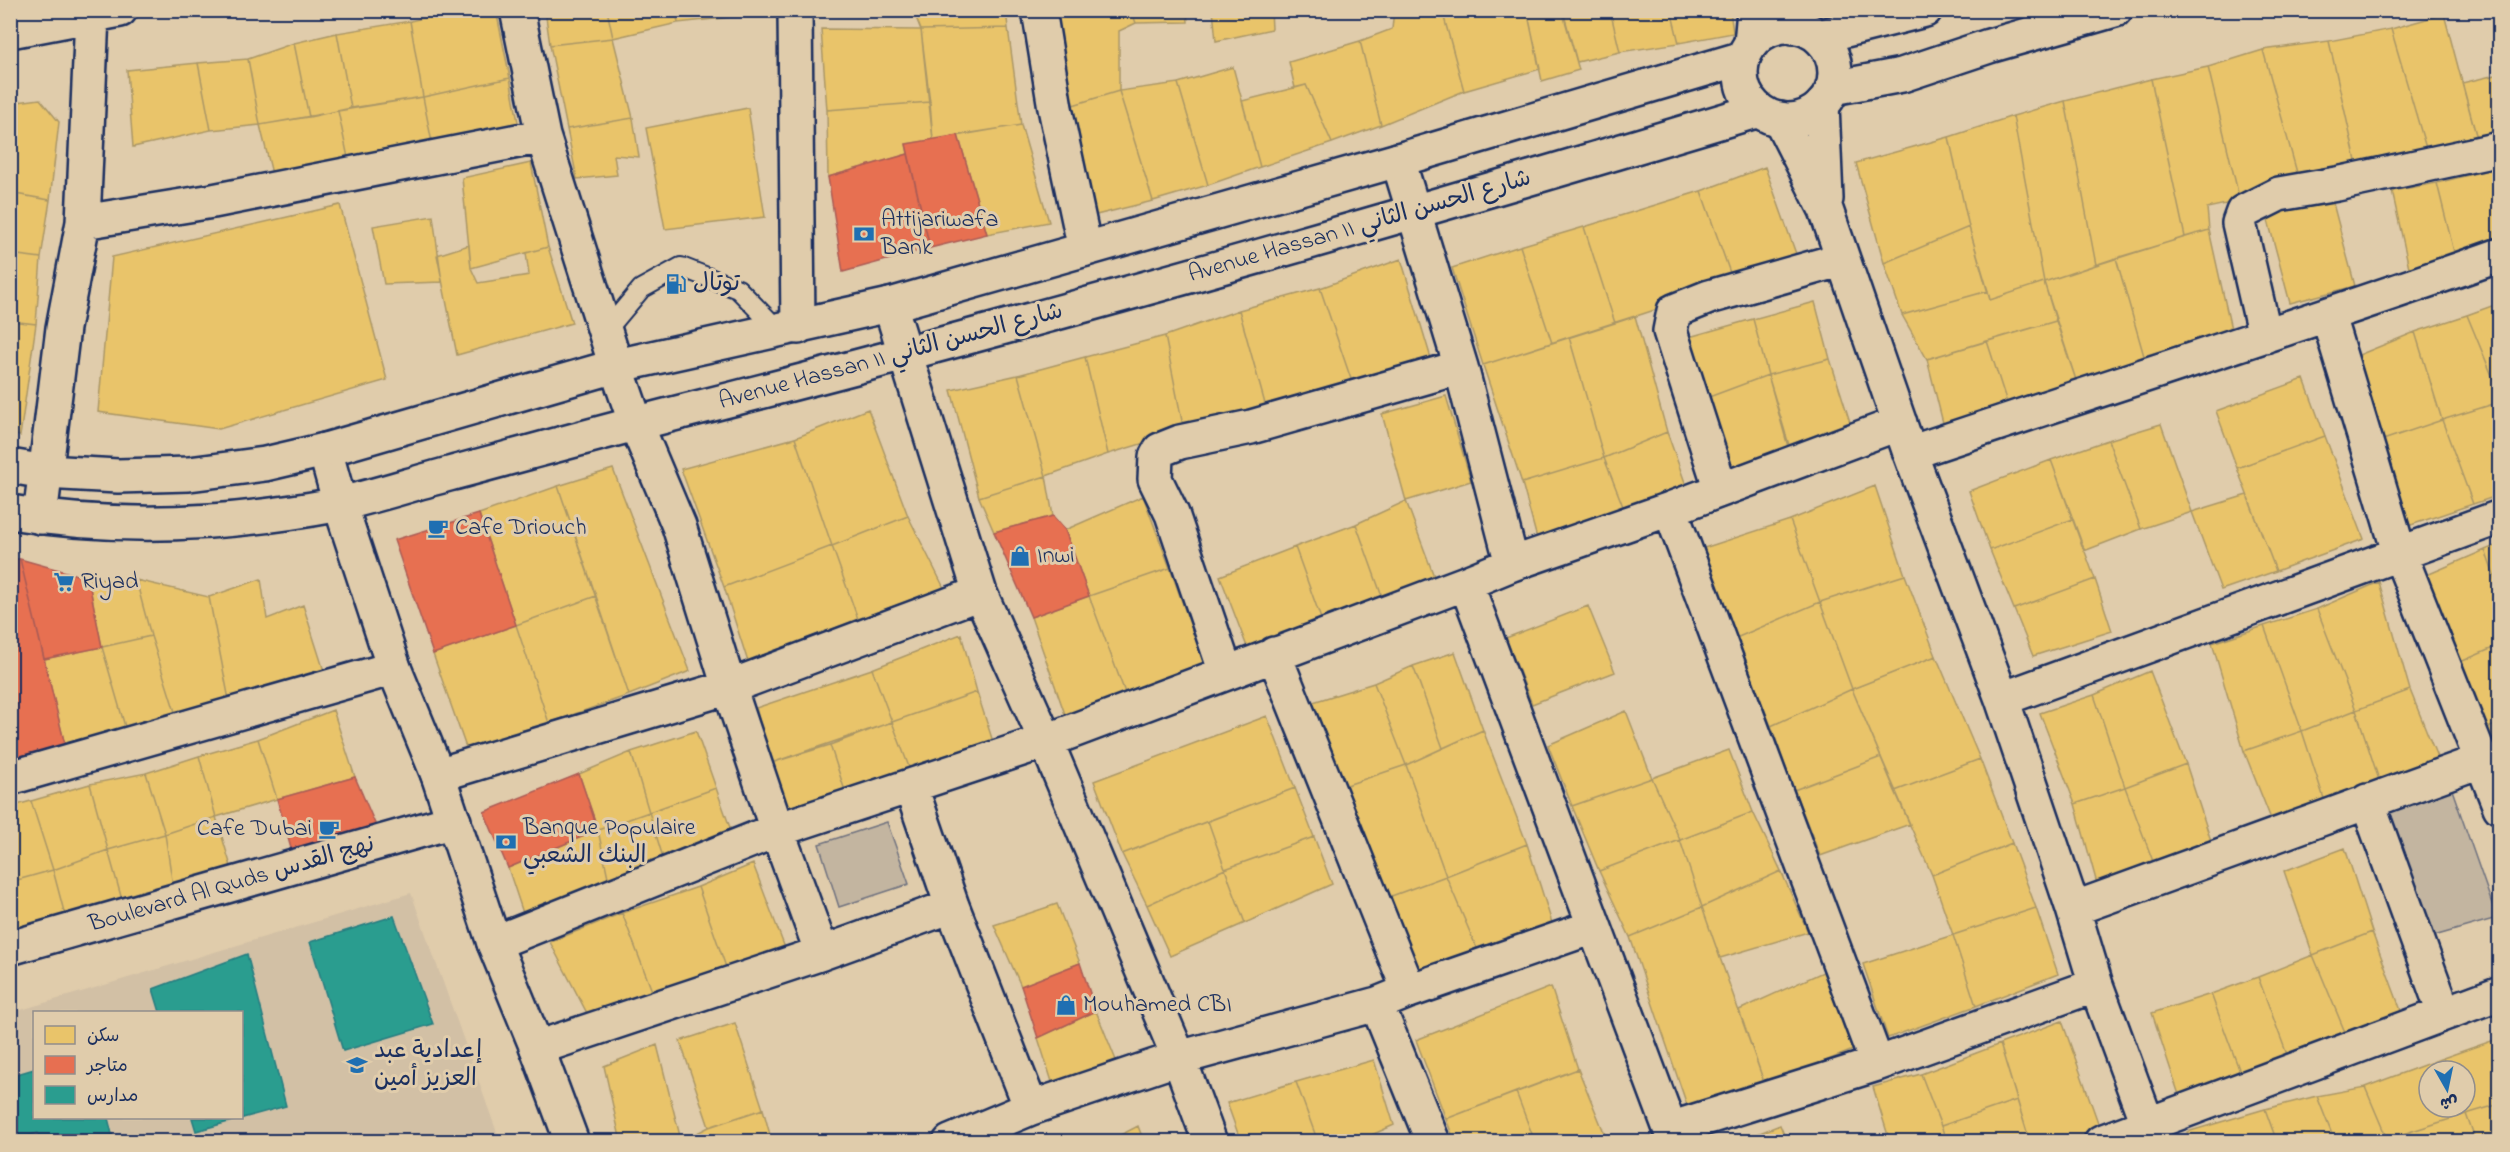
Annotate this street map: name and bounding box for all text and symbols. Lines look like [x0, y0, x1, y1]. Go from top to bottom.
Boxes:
street label: Avenue Hassan II شارع الحسن الثاني [1185, 161, 1536, 294]
place label: Attijariwafa Bank [880, 203, 999, 266]
bank icon: Attijariwafa Bank [852, 222, 876, 246]
place label: توتال [693, 267, 741, 302]
fuel station icon: توتال [664, 272, 688, 296]
street label: Avenue Hassan II شارع الحسن الثاني [715, 294, 1067, 421]
place label: Cafe Driouch [455, 511, 587, 546]
cafe icon: Cafe Driouch [426, 516, 450, 540]
place label: Inwi [1037, 539, 1075, 574]
shop icon: Inwi [1008, 544, 1032, 568]
place label: Riyad [81, 565, 139, 601]
supermarket icon: Riyad [52, 570, 76, 594]
place label: Banque Populaire البنك الشعبي [522, 811, 696, 875]
place label: Cafe Dubai [197, 812, 312, 847]
cafe icon: Cafe Dubai [317, 817, 341, 841]
street label: Boulevard Al Quds نهج القدس [84, 827, 379, 943]
bank icon: Banque Populaire البنك الشعبي [494, 830, 518, 854]
place label: Mouhamed CBI [1083, 988, 1232, 1023]
shop icon: Mouhamed CBI [1054, 993, 1078, 1017]
legend [33, 1011, 243, 1119]
text: سكن [87, 1024, 119, 1050]
place label: إعدادية عبد العزيز أمين [374, 1034, 482, 1097]
school or university icon: إعدادية عبد العزيز أمين [345, 1053, 369, 1077]
text: متاجر [85, 1054, 128, 1080]
north arrow [2417, 1059, 2477, 1119]
text: مدارس [87, 1084, 138, 1110]
text: ش [2438, 1089, 2460, 1115]

